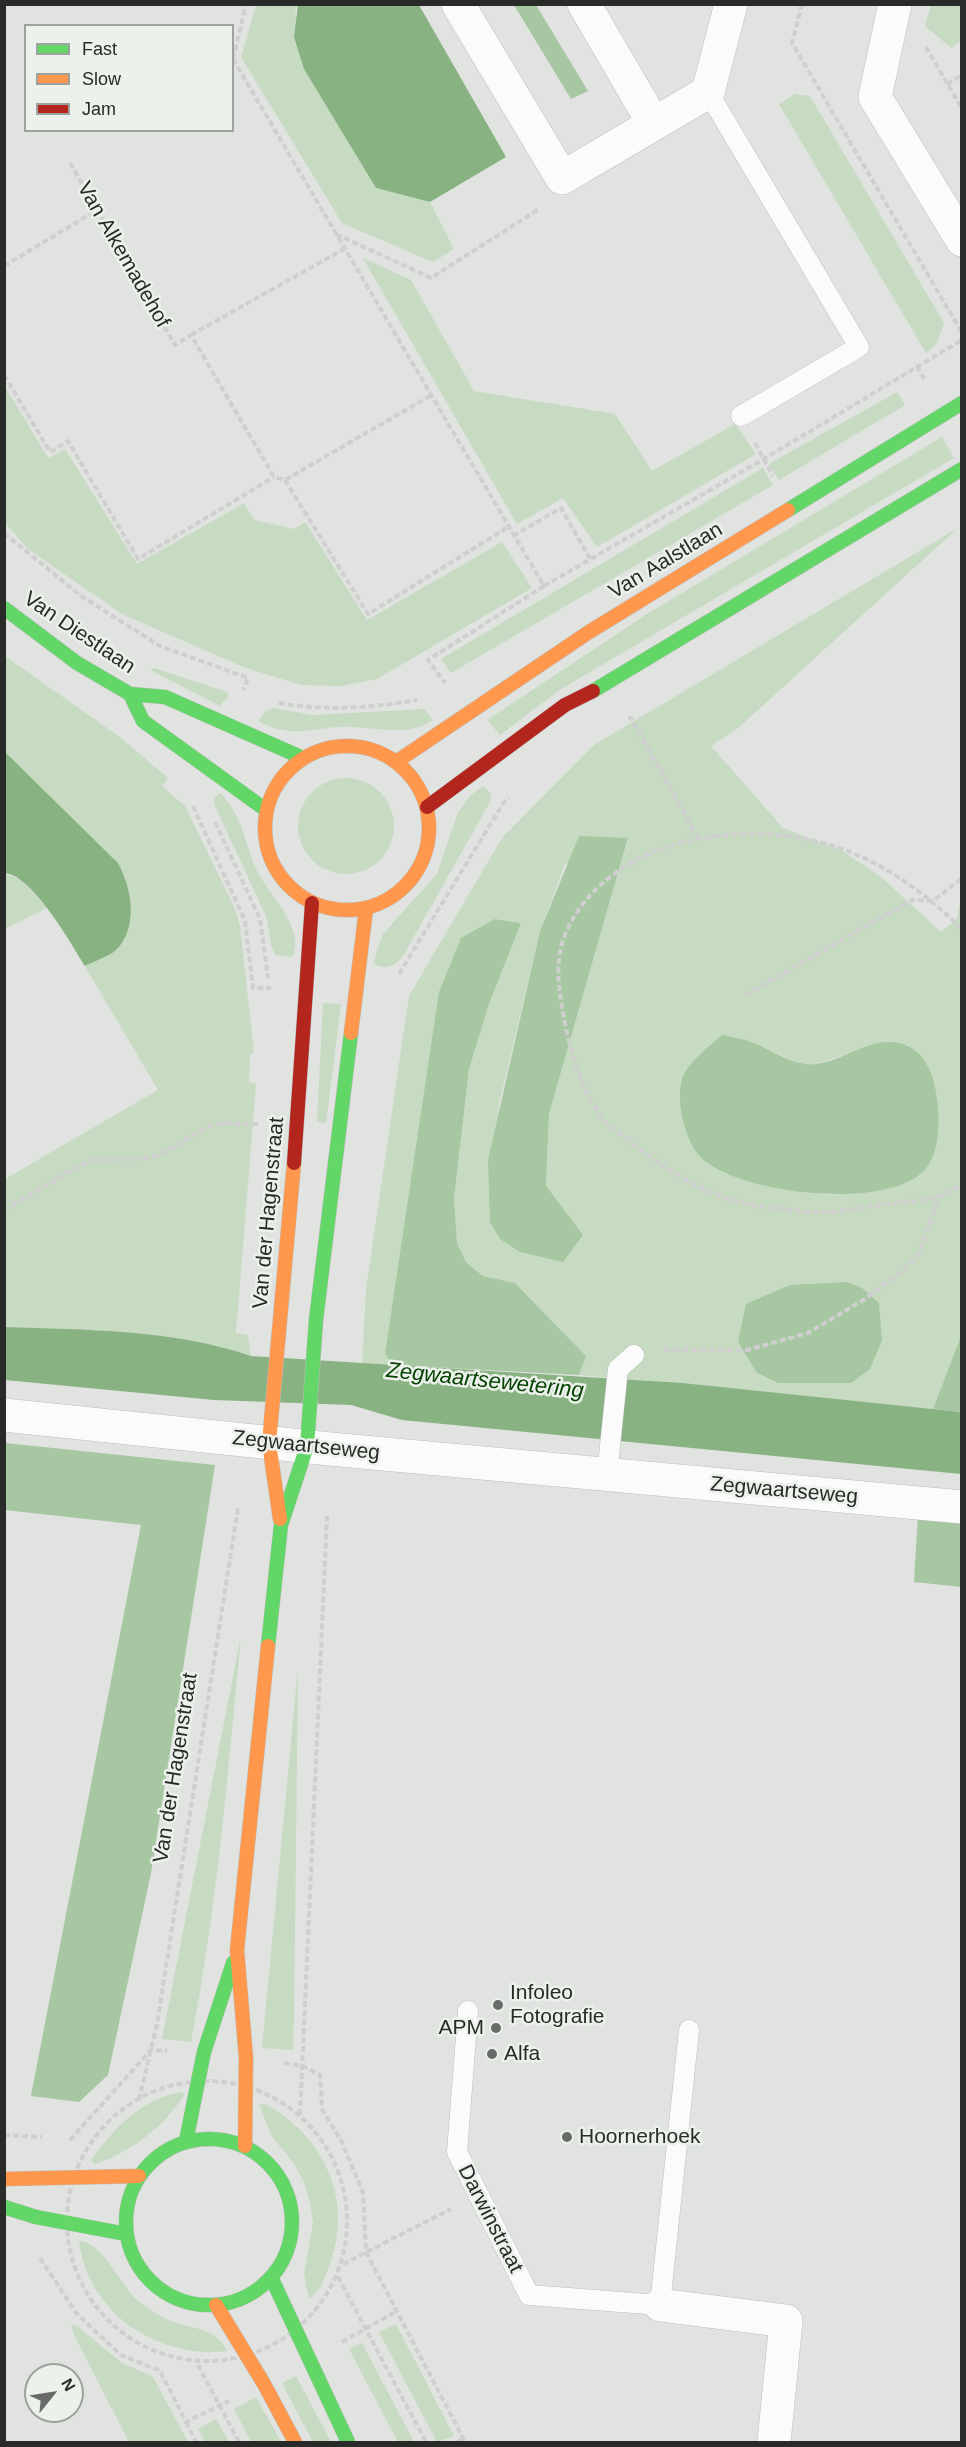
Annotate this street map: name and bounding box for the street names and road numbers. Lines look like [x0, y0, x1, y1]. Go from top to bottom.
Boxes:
street label: Van Alkemadehof [71, 178, 175, 332]
street label: Van Aalstlaan [605, 517, 727, 605]
street label: Van Diestlaan [18, 586, 140, 680]
street label: Van der Hagenstraat [248, 1116, 290, 1310]
street label: Zegwaartseweg [231, 1426, 381, 1466]
street label: Zegwaartseweg [709, 1472, 859, 1510]
street label: Van der Hagenstraat [149, 1671, 203, 1865]
street label: Darwinstraat [452, 2161, 528, 2277]

